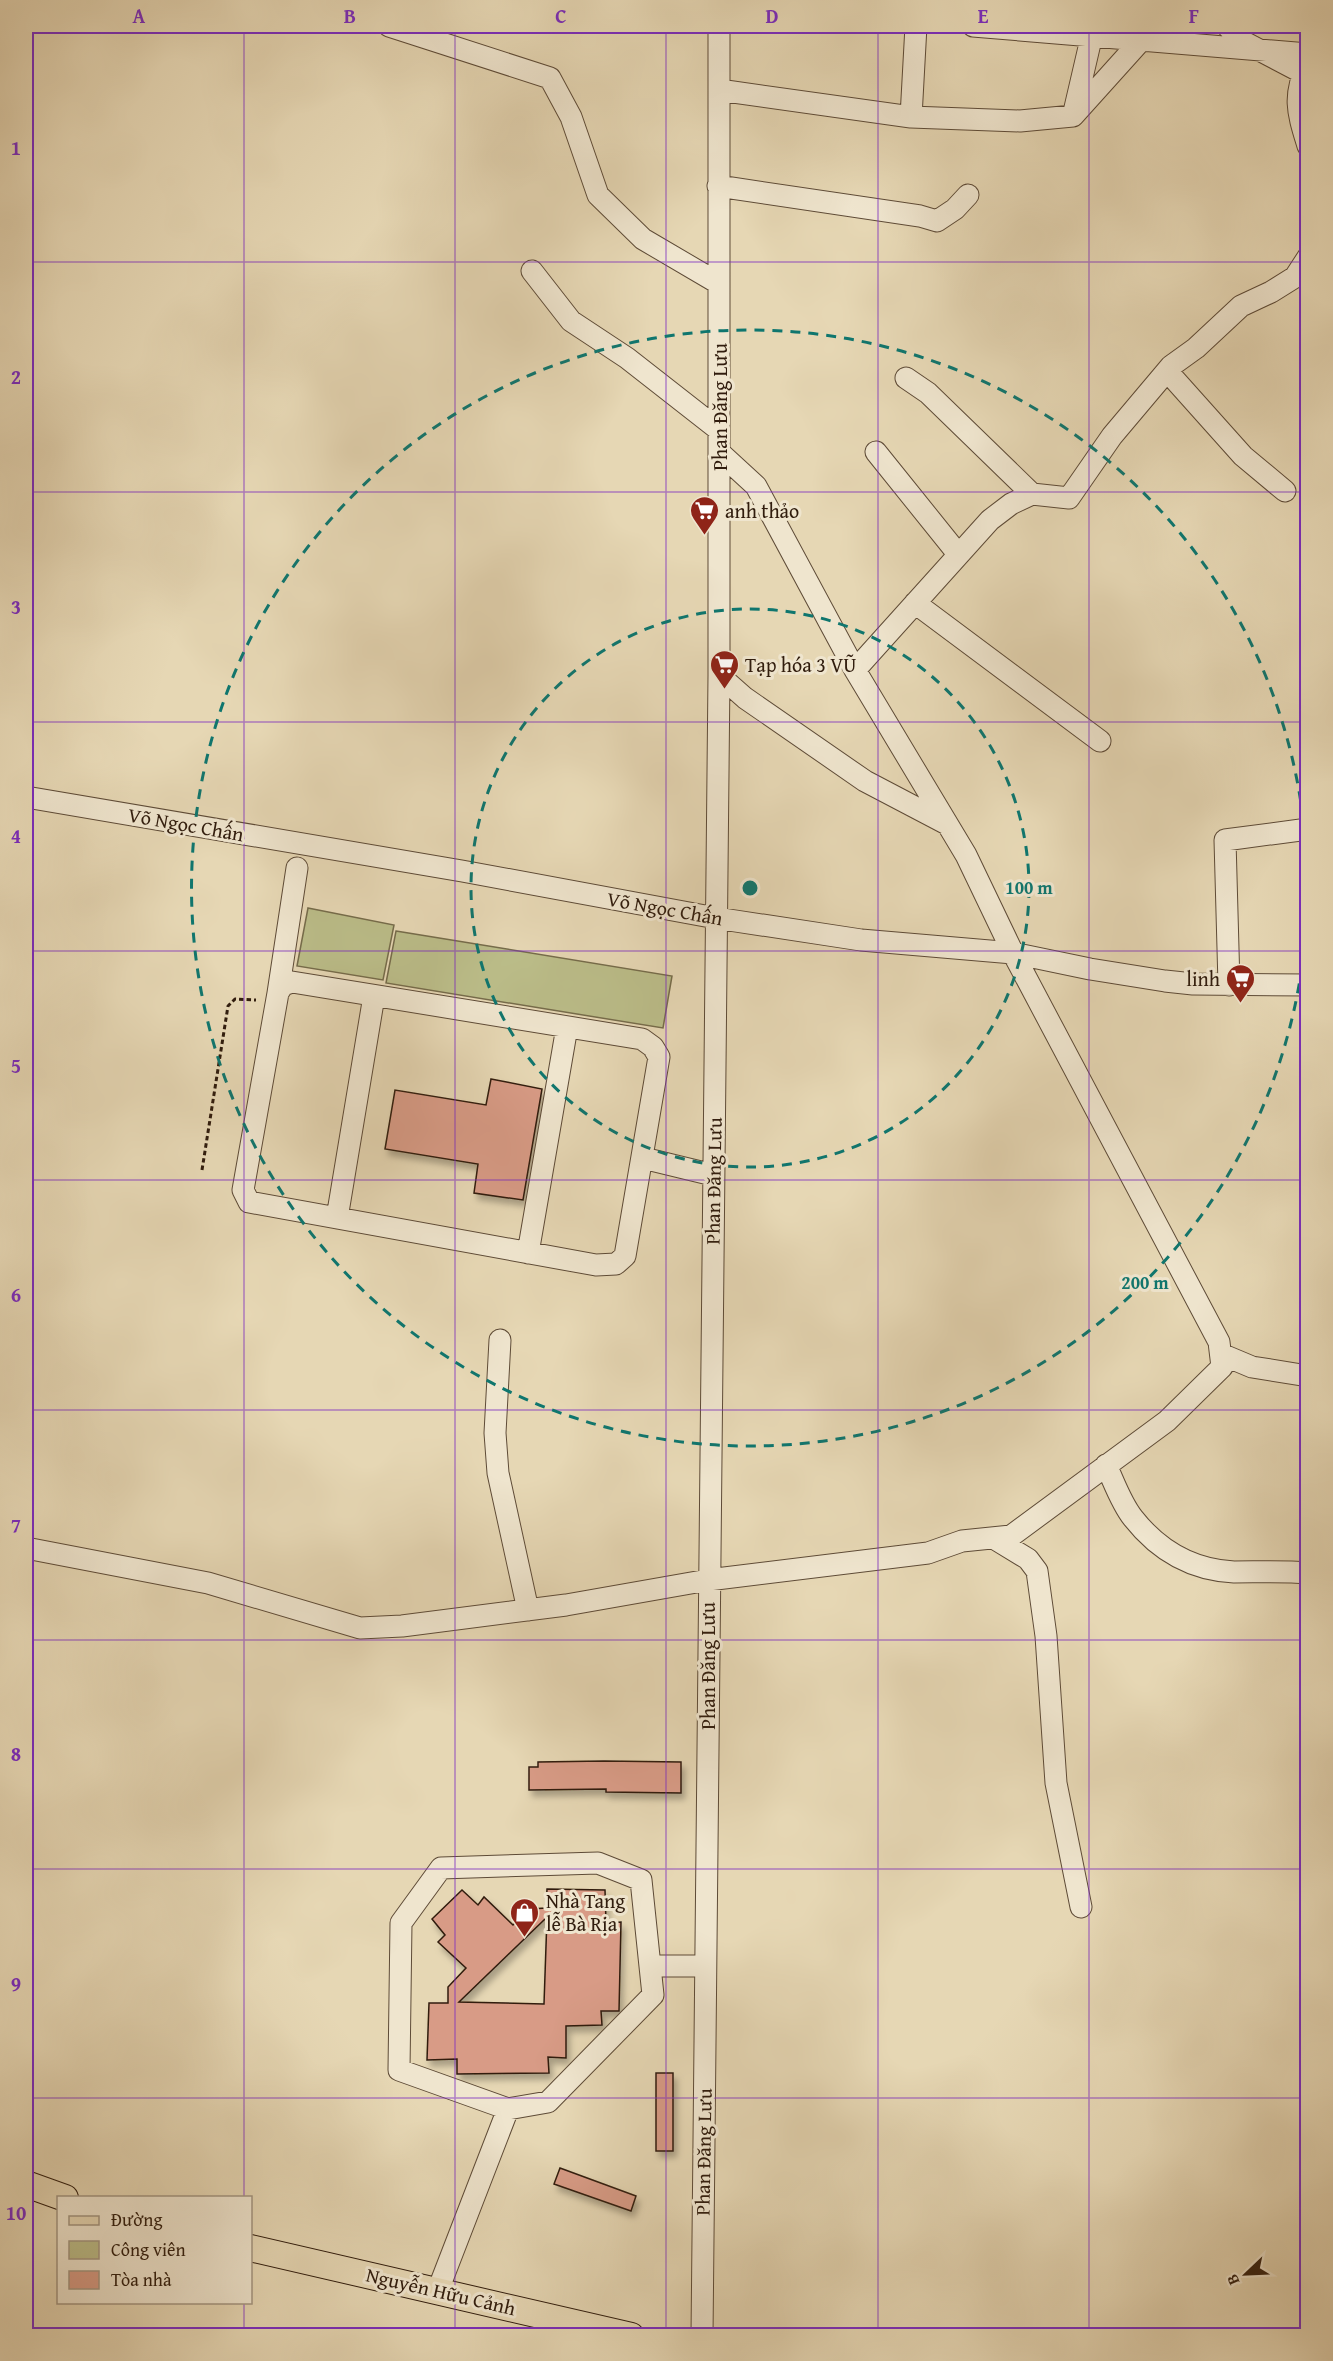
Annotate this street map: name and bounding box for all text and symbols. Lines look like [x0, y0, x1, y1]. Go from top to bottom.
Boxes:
text: A [133, 1, 146, 30]
text: B [344, 1, 356, 30]
text: C [555, 1, 567, 30]
text: D [765, 1, 779, 30]
text: E [978, 1, 989, 30]
text: F [1189, 1, 1199, 30]
text: 1 [11, 133, 21, 162]
street label: Phan Đăng Lưu [705, 343, 734, 471]
text: 2 [11, 362, 21, 391]
supermarket icon: anh thảo [688, 494, 720, 536]
place label: anh thảo [725, 496, 799, 525]
text: 3 [11, 592, 21, 621]
supermarket icon: Tạp hóa 3 VŨ [708, 648, 740, 690]
place label: Tạp hóa 3 VŨ [745, 650, 856, 679]
street label: Võ Ngọc Chấn [126, 800, 246, 848]
text: 4 [11, 821, 21, 850]
text: 100 m [1005, 874, 1053, 901]
centre of rings [740, 878, 760, 898]
street label: Võ Ngọc Chấn [605, 884, 725, 932]
supermarket icon: linh [1225, 962, 1257, 1004]
place label: linh [1186, 964, 1220, 993]
text: 5 [11, 1051, 21, 1080]
street label: Phan Đăng Lưu [697, 1117, 729, 1245]
text: 200 m [1121, 1269, 1169, 1296]
text: 6 [11, 1280, 21, 1309]
text: 7 [11, 1510, 21, 1539]
street label: Phan Đăng Lưu [693, 1602, 722, 1730]
text: 8 [11, 1739, 21, 1768]
place label: Nhà Tang lễ Bà Rịa [546, 1886, 625, 1938]
shop icon: Nhà Tang lễ Bà Rịa [509, 1896, 541, 1938]
text: 9 [11, 1969, 21, 1998]
street label: Phan Đăng Lưu [687, 2088, 719, 2216]
legend [57, 2196, 252, 2304]
text: 10 [6, 2198, 26, 2227]
text: Đường [111, 2206, 162, 2233]
text: Công viên [111, 2236, 186, 2263]
north arrow [1216, 2244, 1276, 2304]
street label: Nguyễn Hữu Cảnh [363, 2260, 519, 2322]
text: Tòa nhà [111, 2266, 172, 2293]
text: B [1219, 2271, 1245, 2289]

